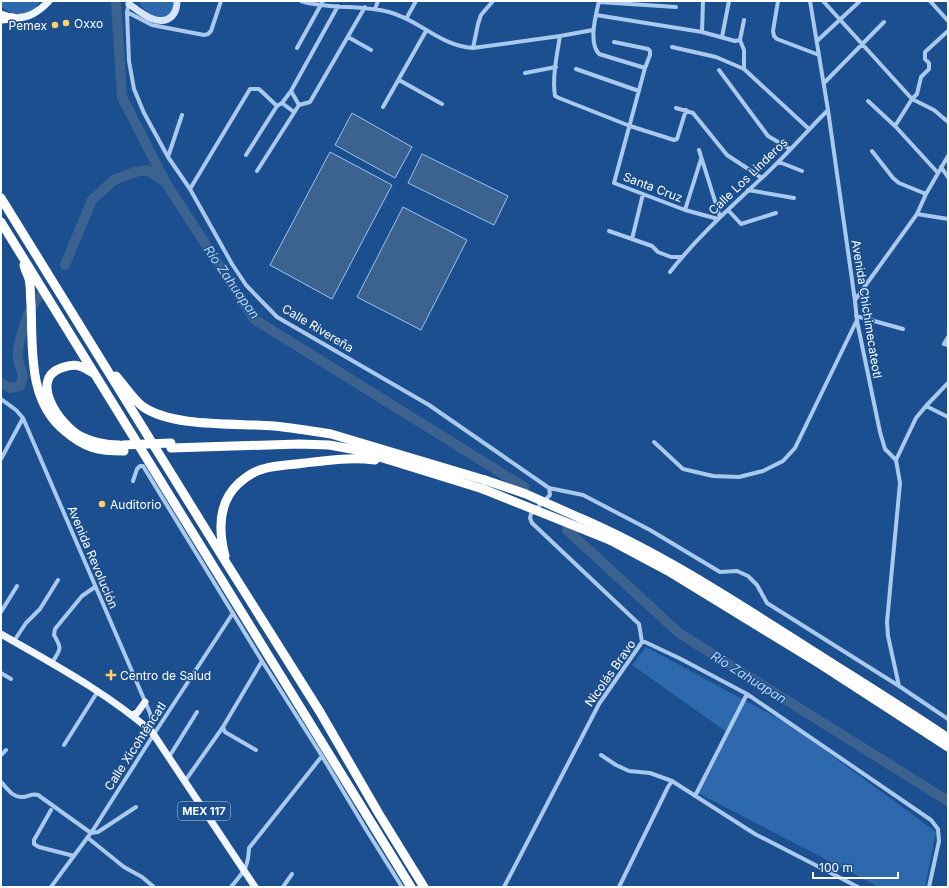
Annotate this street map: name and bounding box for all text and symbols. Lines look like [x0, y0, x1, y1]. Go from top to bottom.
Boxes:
place label: Oxxo [74, 16, 103, 31]
place label: Pemex [9, 18, 47, 33]
marker: Oxxo [61, 18, 71, 28]
marker: Pemex [50, 20, 60, 30]
street label: Calle Los Linderos [705, 134, 791, 218]
street label: Santa Cruz [621, 169, 685, 205]
street label: Avenida Chichimecateotl [849, 239, 885, 379]
water label: Río Zahuapan [201, 242, 263, 322]
street label: Calle Rivereña [279, 301, 357, 355]
place label: Auditorio [110, 497, 161, 512]
marker: Auditorio [97, 499, 107, 509]
street label: Avenida Revolución [65, 503, 121, 611]
street label: Nicolás Bravo [581, 637, 639, 709]
water label: Río Zahuapan [708, 647, 790, 707]
place label: Centro de Salud [120, 668, 211, 683]
marker: Centro de Salud [105, 669, 117, 681]
street label: Calle Xicohténcatl [101, 699, 169, 793]
road number: MEX 117 [178, 802, 230, 820]
scale bar [813, 854, 898, 880]
text: 100 m [819, 860, 853, 875]

